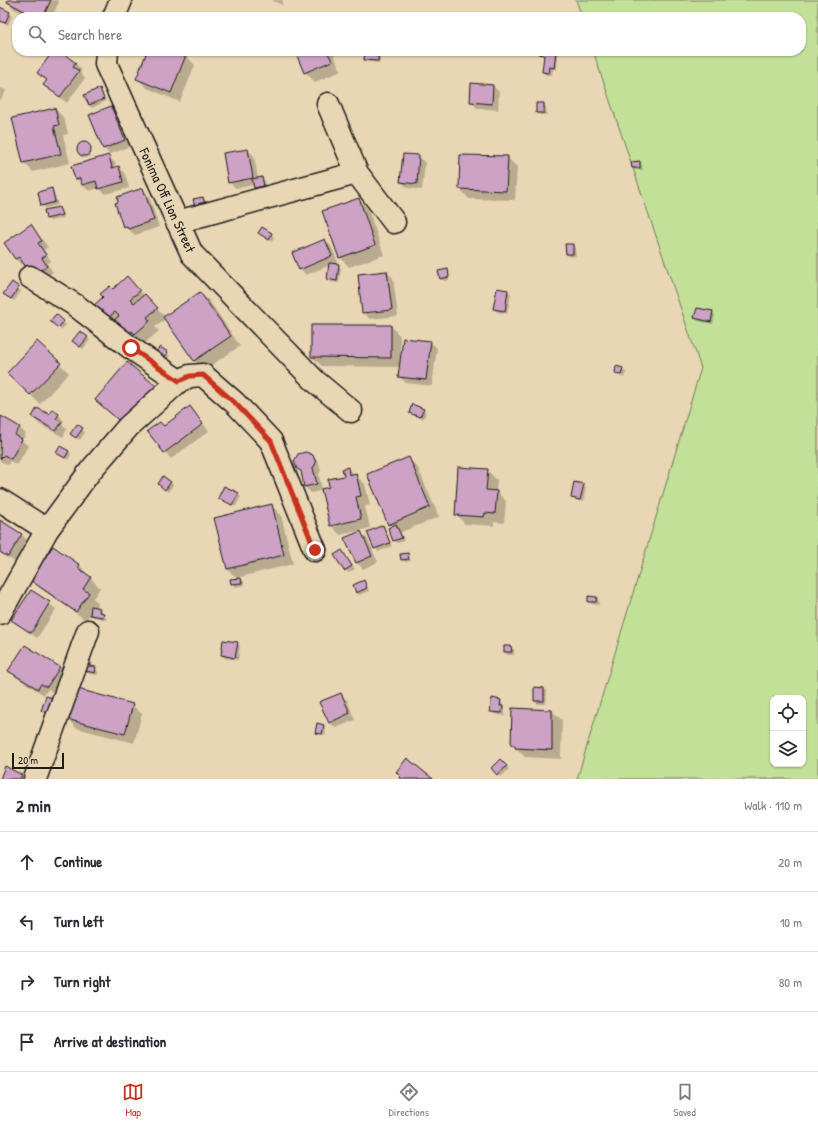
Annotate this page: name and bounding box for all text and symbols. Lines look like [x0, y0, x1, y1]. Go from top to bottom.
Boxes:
search box [12, 12, 806, 56]
icon: search [26, 23, 48, 45]
text: Search here [58, 24, 122, 45]
street label: Fonima Off Lion Street [135, 144, 201, 255]
route start [122, 339, 140, 357]
route end [306, 541, 324, 559]
map controls [770, 695, 806, 767]
button: locate [770, 695, 806, 731]
button: layers [770, 731, 806, 767]
scale bar [12, 751, 64, 770]
text: 20 m [18, 753, 38, 767]
text: 2 min [16, 794, 51, 817]
text: Walk · 110 m [744, 796, 802, 814]
icon: ahead [16, 851, 38, 873]
text: Continue [54, 851, 102, 872]
text: 20 m [778, 853, 802, 871]
icon: left [16, 911, 38, 933]
text: Turn left [54, 911, 104, 932]
text: 10 m [780, 913, 802, 931]
icon: right [16, 971, 38, 993]
text: Turn right [54, 971, 110, 992]
text: 80 m [779, 973, 802, 991]
icon: arrive [16, 1031, 38, 1053]
text: Arrive at destination [54, 1031, 166, 1052]
tab: Map [122, 1081, 144, 1119]
tab: Directions [389, 1081, 429, 1119]
tab: Saved [673, 1081, 696, 1119]

